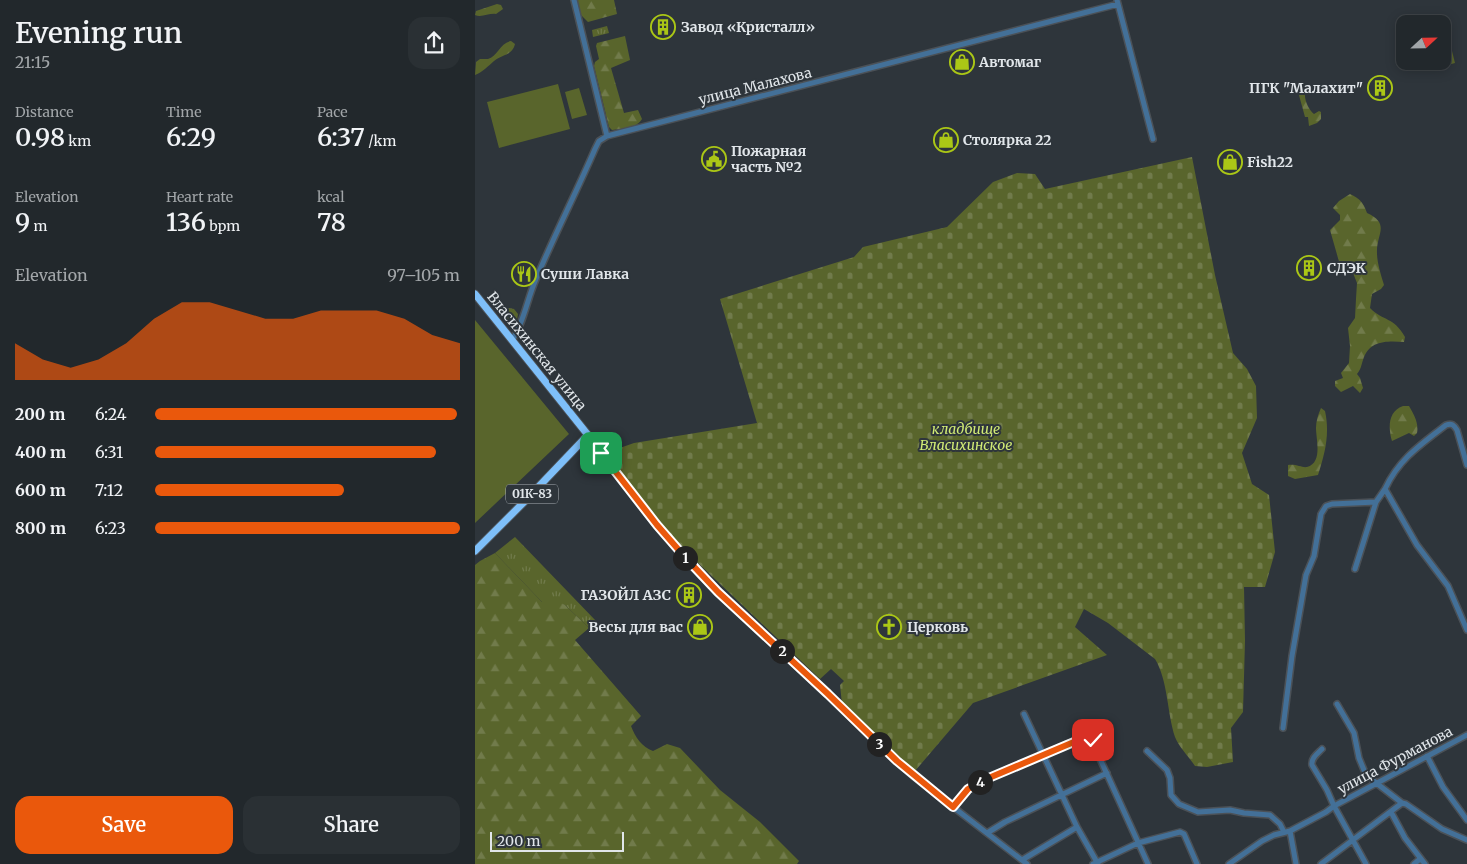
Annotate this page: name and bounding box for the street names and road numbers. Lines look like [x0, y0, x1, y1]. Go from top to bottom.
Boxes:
street label: улица Малахова [697, 63, 814, 109]
street label: Власихинская улица [483, 288, 591, 414]
road number: 01К-83 [506, 484, 558, 504]
street label: улица Фурманова [1334, 722, 1456, 798]

